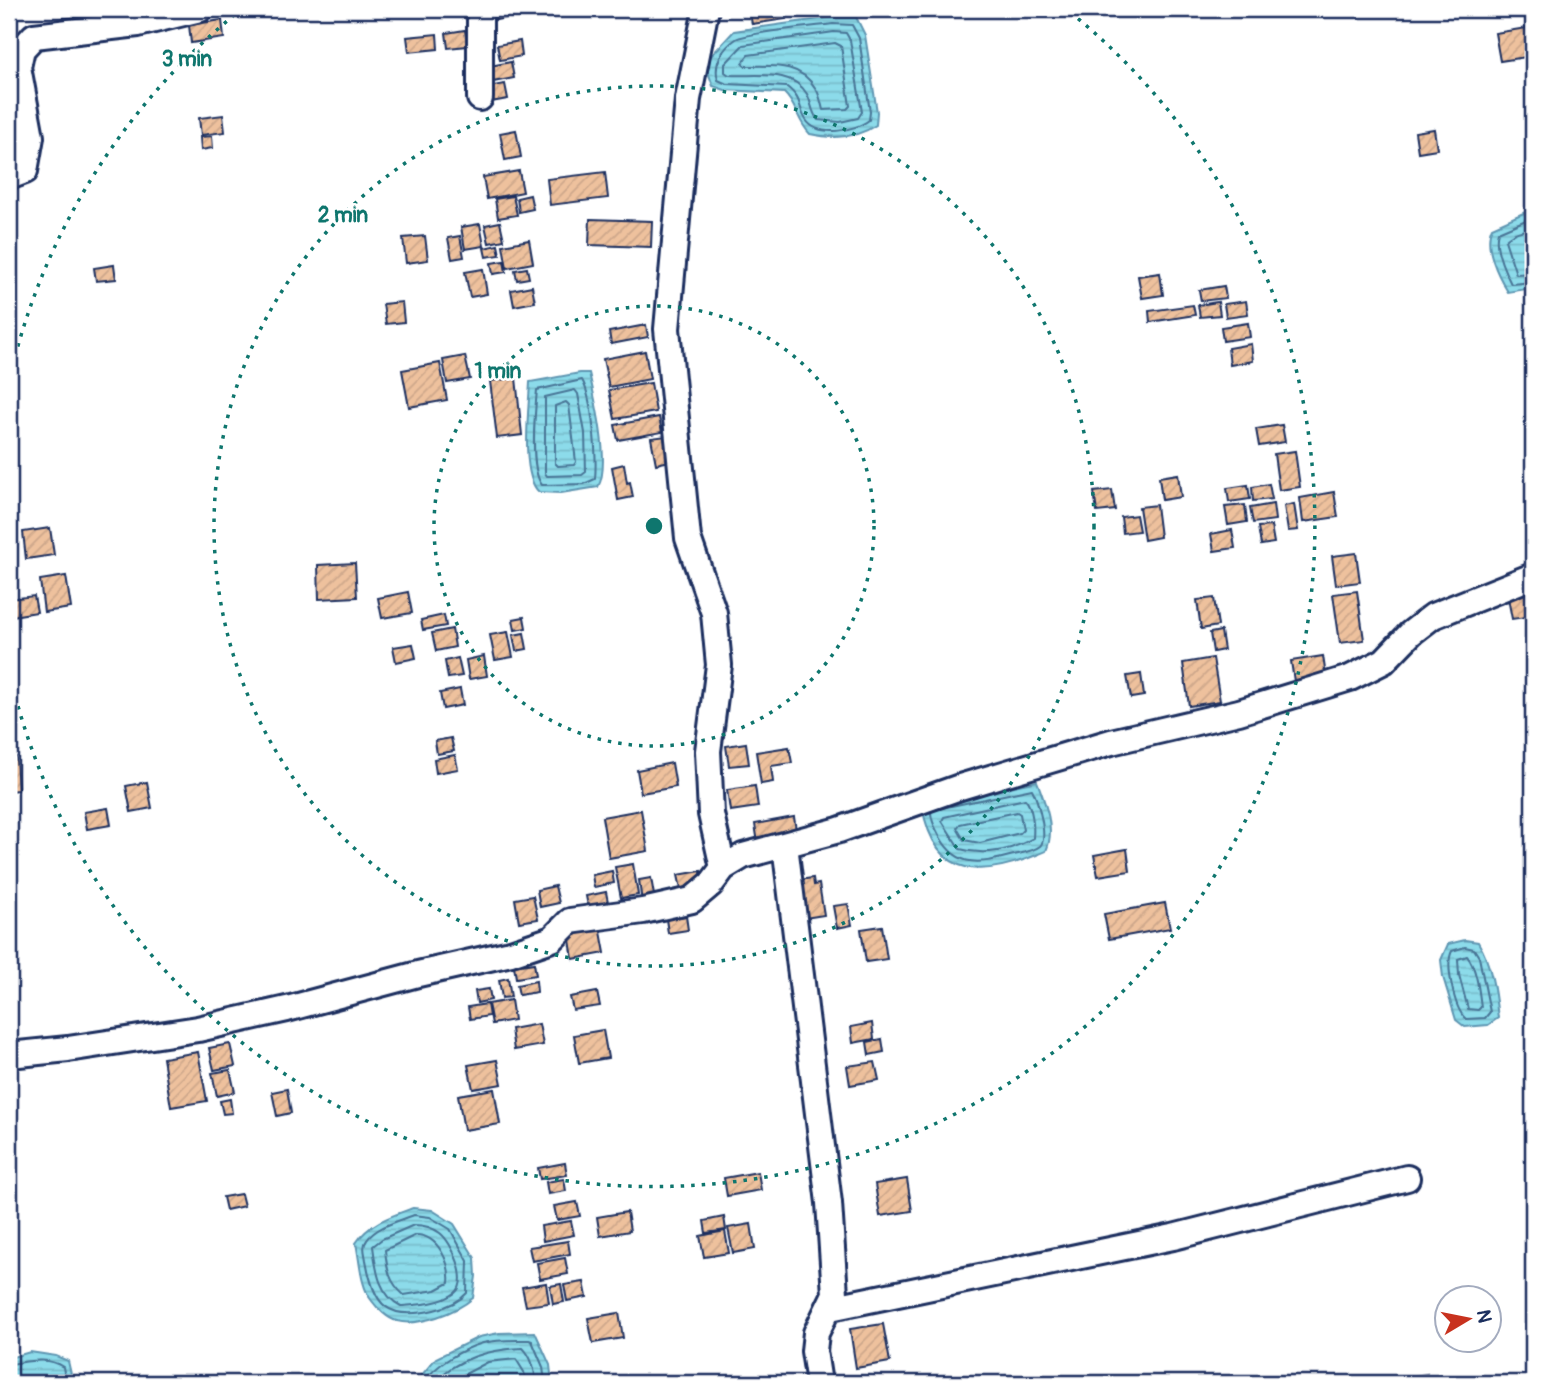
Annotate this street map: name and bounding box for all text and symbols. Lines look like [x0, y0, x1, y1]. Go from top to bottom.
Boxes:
text: 3 min [162, 46, 212, 73]
text: 2 min [318, 202, 368, 229]
text: 1 min [475, 358, 522, 385]
centre of rings [642, 514, 666, 538]
north arrow [1434, 1284, 1504, 1354]
text: N [1471, 1308, 1497, 1325]

